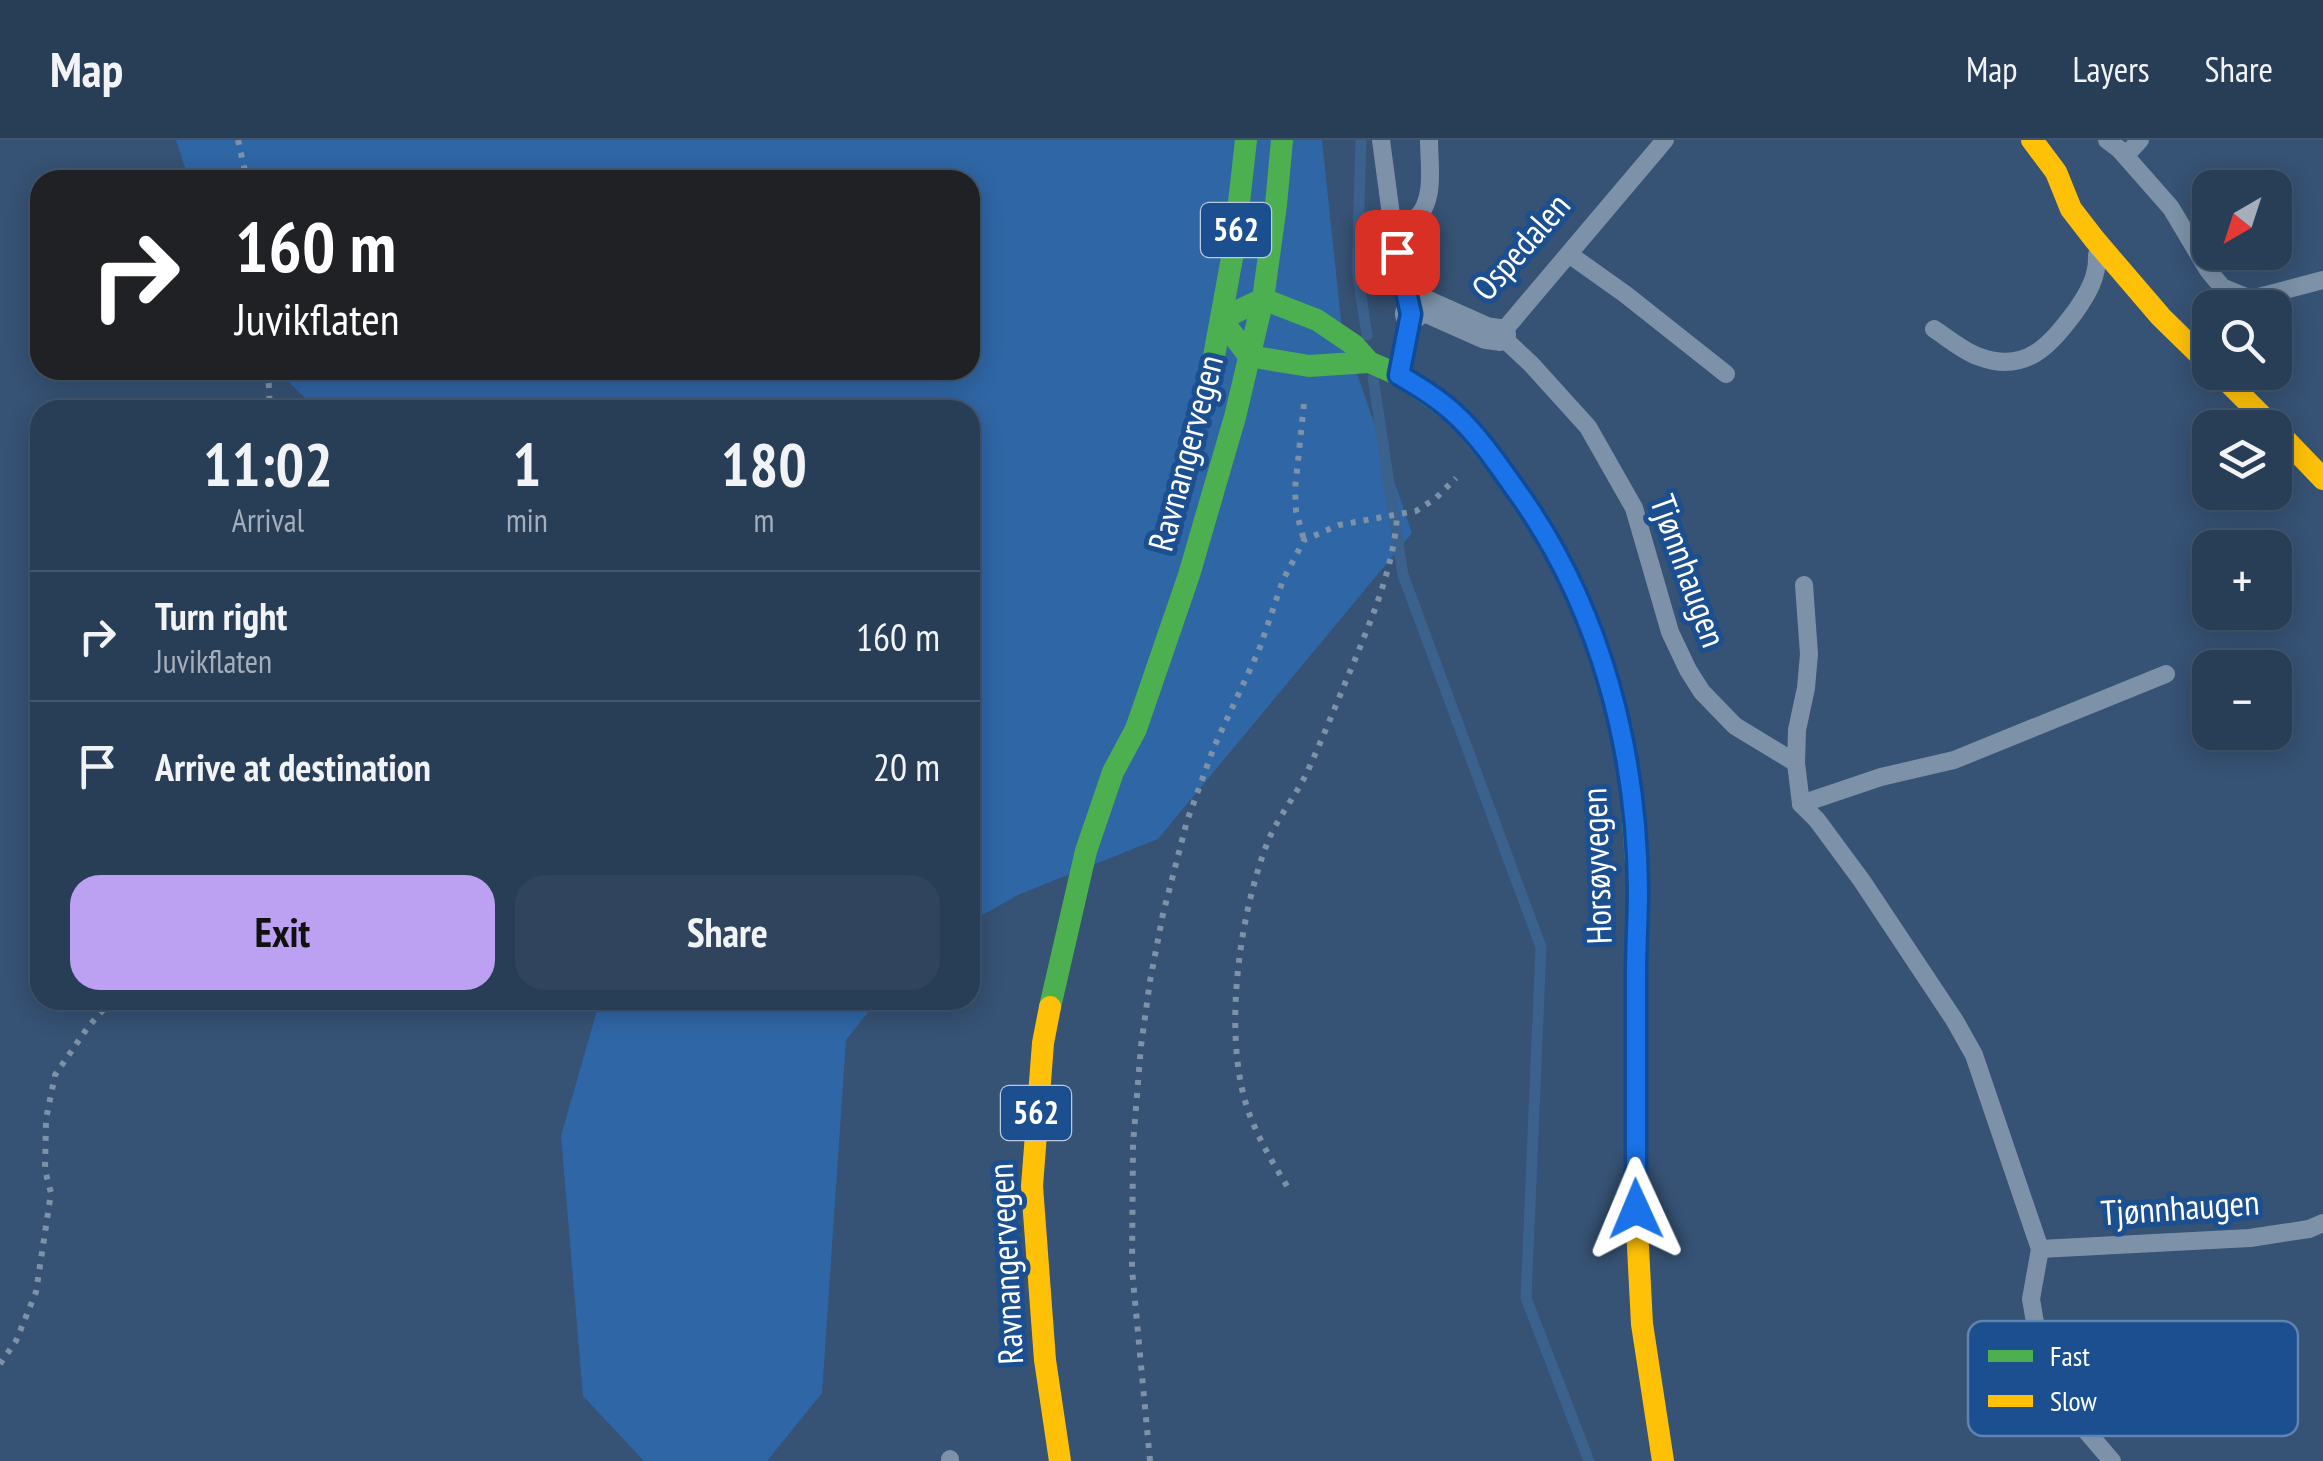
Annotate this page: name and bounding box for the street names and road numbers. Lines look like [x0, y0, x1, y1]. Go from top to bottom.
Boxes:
street label: Ospedalen [1461, 183, 1580, 310]
road number: 562 [1201, 203, 1271, 257]
street label: Ravnangervegen [1137, 350, 1233, 556]
street label: Tjønnhaugen [1640, 488, 1738, 653]
street label: Horsøyvegen [1570, 787, 1622, 945]
road number: 562 [1001, 1086, 1071, 1140]
street label: Ravnangervegen [977, 1162, 1033, 1366]
street label: Tjønnhaugen [2099, 1179, 2261, 1235]

